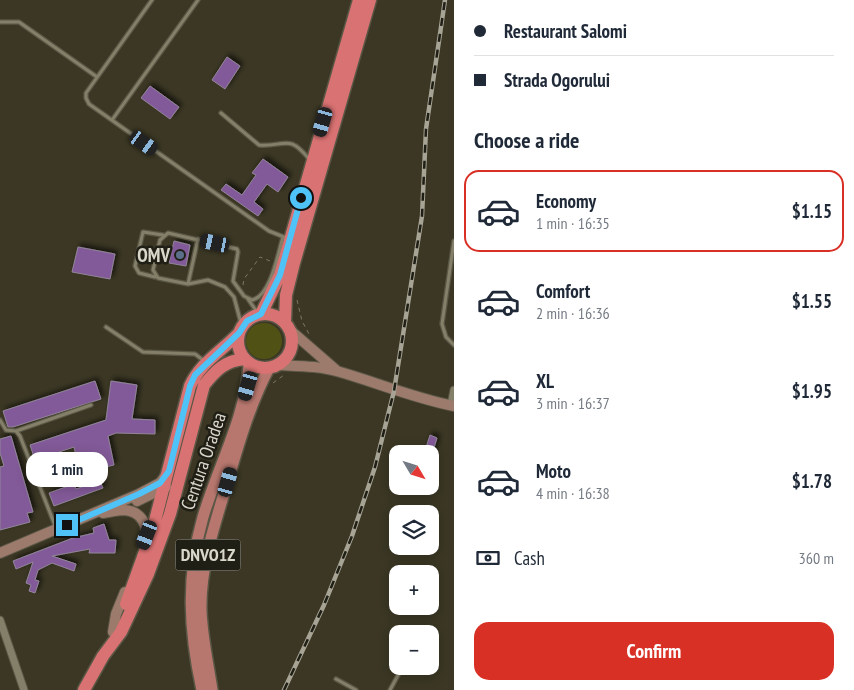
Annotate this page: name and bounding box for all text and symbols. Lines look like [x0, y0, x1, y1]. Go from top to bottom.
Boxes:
text: Restaurant Salomi [504, 19, 627, 43]
text: Strada Ogorului [504, 68, 610, 92]
car [311, 106, 334, 138]
text: Choose a ride [474, 126, 579, 154]
car [127, 128, 160, 158]
route start [290, 187, 312, 209]
icon: car [476, 189, 521, 234]
text: Economy [536, 189, 596, 213]
text: $1.15 [792, 199, 832, 223]
text: 1 min · 16:35 [536, 213, 610, 233]
car [198, 233, 231, 253]
place label: OMV [137, 243, 170, 267]
marker: OMV [174, 249, 186, 261]
icon: car [476, 279, 521, 324]
text: Comfort [536, 279, 590, 303]
text: $1.55 [792, 289, 832, 313]
text: 2 min · 16:36 [536, 303, 610, 323]
icon: car [476, 369, 521, 414]
text: XL [536, 369, 554, 393]
car [236, 370, 259, 402]
text: $1.95 [792, 379, 832, 403]
text: 3 min · 16:37 [536, 393, 610, 413]
street label: Centura Oradea [175, 409, 231, 513]
north arrow [389, 445, 439, 495]
map controls [389, 445, 439, 675]
callout: 1 min [26, 452, 108, 488]
text: 1 min [51, 459, 83, 479]
icon: car [476, 459, 521, 504]
text: Moto [536, 459, 571, 483]
car [216, 466, 239, 498]
text: $1.78 [792, 469, 832, 493]
text: 4 min · 16:38 [536, 483, 610, 503]
button: layers [389, 505, 439, 555]
route end [56, 514, 78, 536]
car [134, 518, 159, 552]
road number: DNVO1Z [176, 540, 240, 570]
icon: cash [474, 544, 502, 572]
text: Cash [514, 546, 545, 570]
text: 360 m [799, 548, 834, 568]
button: + [389, 565, 439, 615]
button: Confirm [474, 622, 834, 680]
button: − [389, 625, 439, 675]

